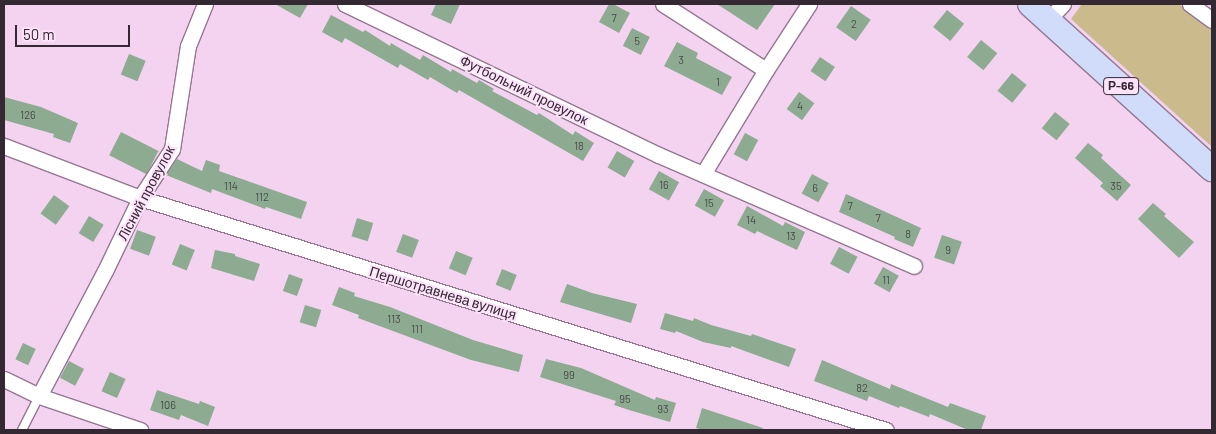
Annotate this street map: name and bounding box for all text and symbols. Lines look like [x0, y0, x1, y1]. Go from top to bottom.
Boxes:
house number: 7 [611, 11, 617, 25]
scale bar [18, 15, 132, 47]
house number: 2 [851, 17, 857, 31]
text: 50 m [23, 25, 55, 43]
house number: 5 [634, 34, 640, 48]
street label: Футбольний провулок [457, 52, 591, 128]
house number: 3 [678, 53, 684, 67]
house number: 1 [716, 75, 720, 89]
road number: Р-66 [1102, 76, 1140, 95]
house number: 4 [797, 99, 803, 113]
house number: 126 [20, 108, 36, 122]
house number: 18 [574, 139, 584, 153]
street label: Лісний провулок [114, 143, 178, 243]
house number: 16 [659, 178, 669, 192]
house number: 114 [224, 179, 238, 193]
house number: 35 [1110, 179, 1122, 193]
house number: 6 [812, 181, 818, 195]
house number: 112 [255, 190, 269, 204]
house number: 15 [704, 196, 714, 210]
house number: 7 [847, 199, 853, 213]
house number: 7 [875, 211, 881, 225]
house number: 14 [746, 213, 756, 227]
house number: 8 [905, 227, 911, 241]
house number: 13 [786, 229, 796, 243]
house number: 9 [945, 243, 951, 257]
street label: Першотравнева вулиця [368, 263, 518, 323]
house number: 11 [882, 273, 890, 287]
house number: 113 [387, 312, 401, 326]
house number: 111 [411, 322, 423, 336]
house number: 99 [563, 368, 575, 382]
house number: 82 [856, 381, 868, 395]
house number: 95 [619, 392, 631, 406]
house number: 106 [160, 398, 176, 412]
house number: 93 [657, 402, 669, 416]

